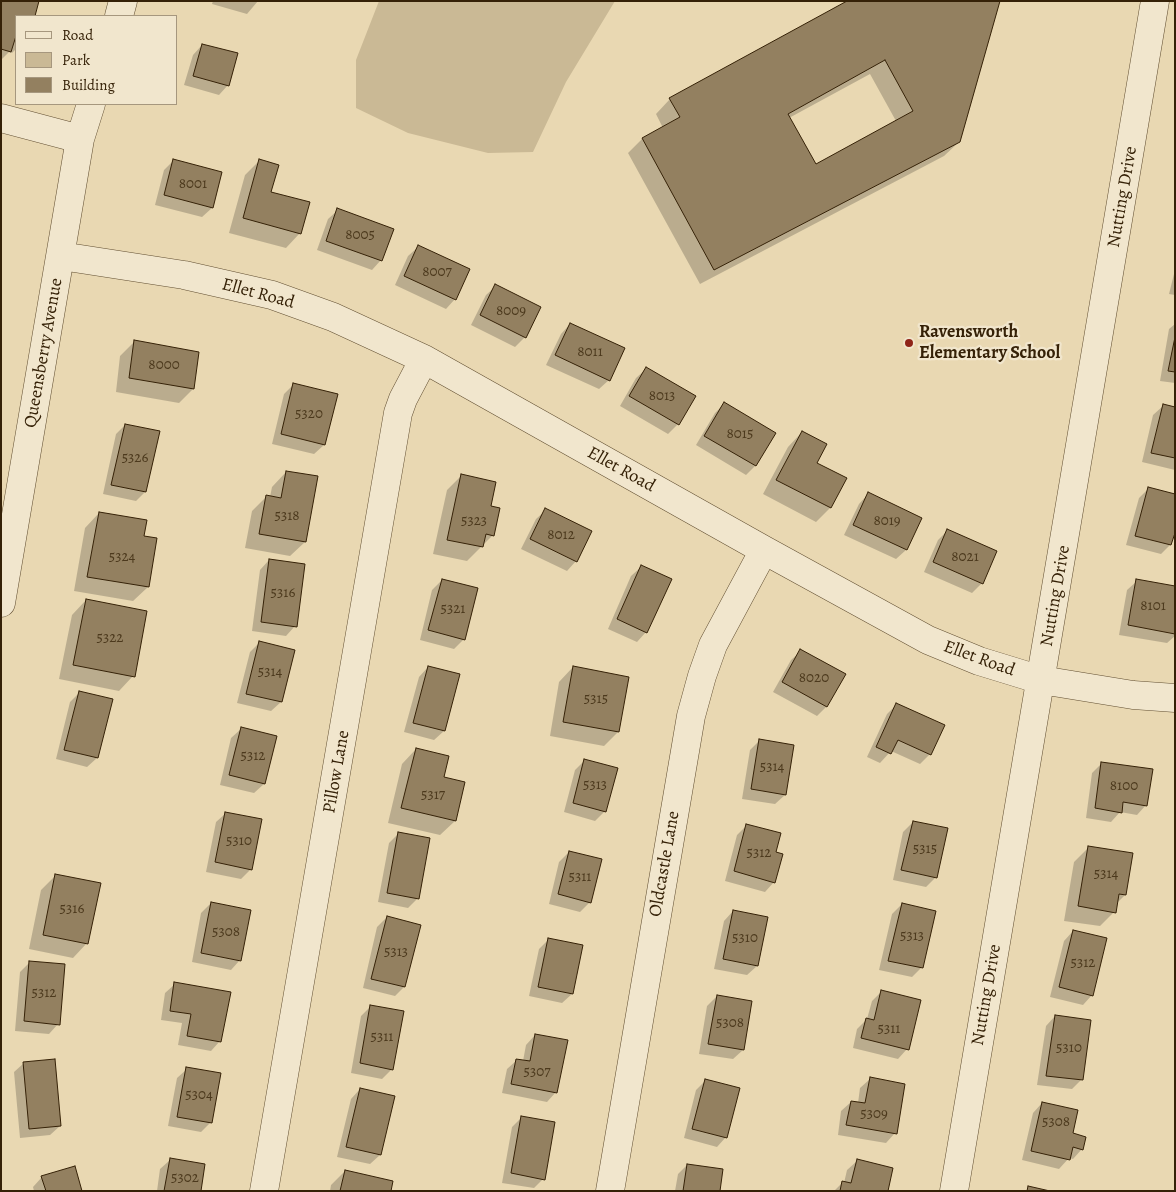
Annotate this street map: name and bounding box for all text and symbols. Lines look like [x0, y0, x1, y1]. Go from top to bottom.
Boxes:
legend [15, 15, 178, 105]
text: Road [62, 25, 93, 45]
text: Park [62, 50, 90, 70]
text: Building [62, 75, 115, 95]
street label: Nutting Drive [1103, 145, 1143, 249]
house number: 8001 [179, 175, 207, 193]
house number: 8005 [345, 226, 375, 244]
house number: 8007 [422, 263, 452, 281]
street label: Ellet Road [219, 274, 297, 314]
street label: Queensberry Avenue [20, 276, 68, 430]
house number: 8009 [496, 302, 526, 320]
place label: Ravensworth Elementary School [919, 322, 1060, 364]
marker: Ravensworth Elementary School [903, 337, 915, 349]
house number: 8011 [577, 343, 603, 361]
house number: 8000 [148, 356, 180, 374]
house number: 8013 [649, 387, 675, 405]
house number: 5320 [295, 405, 323, 423]
house number: 8015 [727, 425, 753, 443]
street label: Ellet Road [583, 443, 659, 497]
house number: 5326 [122, 449, 148, 467]
house number: 5318 [274, 507, 300, 525]
house number: 5323 [461, 512, 487, 530]
house number: 8019 [873, 512, 901, 530]
house number: 8012 [547, 526, 575, 544]
street label: Nutting Drive [1036, 544, 1076, 648]
house number: 5324 [109, 548, 135, 566]
house number: 8021 [951, 548, 979, 566]
house number: 5316 [271, 584, 295, 602]
house number: 8101 [1140, 597, 1166, 615]
house number: 5321 [441, 600, 465, 618]
house number: 5322 [97, 629, 123, 647]
street label: Ellet Road [940, 636, 1018, 682]
house number: 5314 [258, 663, 282, 681]
house number: 8020 [799, 669, 829, 687]
house number: 5315 [584, 690, 608, 708]
street label: Pillow Lane [319, 729, 355, 815]
house number: 5312 [241, 747, 265, 765]
house number: 5314 [760, 758, 784, 776]
house number: 5313 [583, 776, 607, 794]
house number: 8100 [1110, 777, 1138, 795]
house number: 5317 [421, 786, 445, 804]
street label: Oldcastle Lane [645, 809, 685, 919]
house number: 5310 [226, 832, 252, 850]
house number: 5315 [913, 840, 937, 858]
house number: 5312 [747, 844, 771, 862]
house number: 5314 [1094, 865, 1118, 883]
house number: 5311 [569, 868, 591, 886]
house number: 5316 [60, 900, 84, 918]
house number: 5308 [212, 923, 240, 941]
house number: 5313 [900, 927, 924, 945]
house number: 5310 [732, 929, 758, 947]
house number: 5313 [384, 943, 408, 961]
street label: Nutting Drive [967, 943, 1007, 1047]
house number: 5312 [1071, 954, 1095, 972]
house number: 5312 [32, 984, 56, 1002]
house number: 5308 [716, 1014, 744, 1032]
house number: 5311 [878, 1020, 900, 1038]
house number: 5311 [371, 1028, 393, 1046]
house number: 5310 [1056, 1039, 1082, 1057]
house number: 5307 [524, 1063, 550, 1081]
house number: 5304 [185, 1086, 213, 1104]
house number: 5309 [860, 1105, 888, 1123]
house number: 5308 [1042, 1113, 1070, 1131]
house number: 5302 [171, 1169, 199, 1187]

